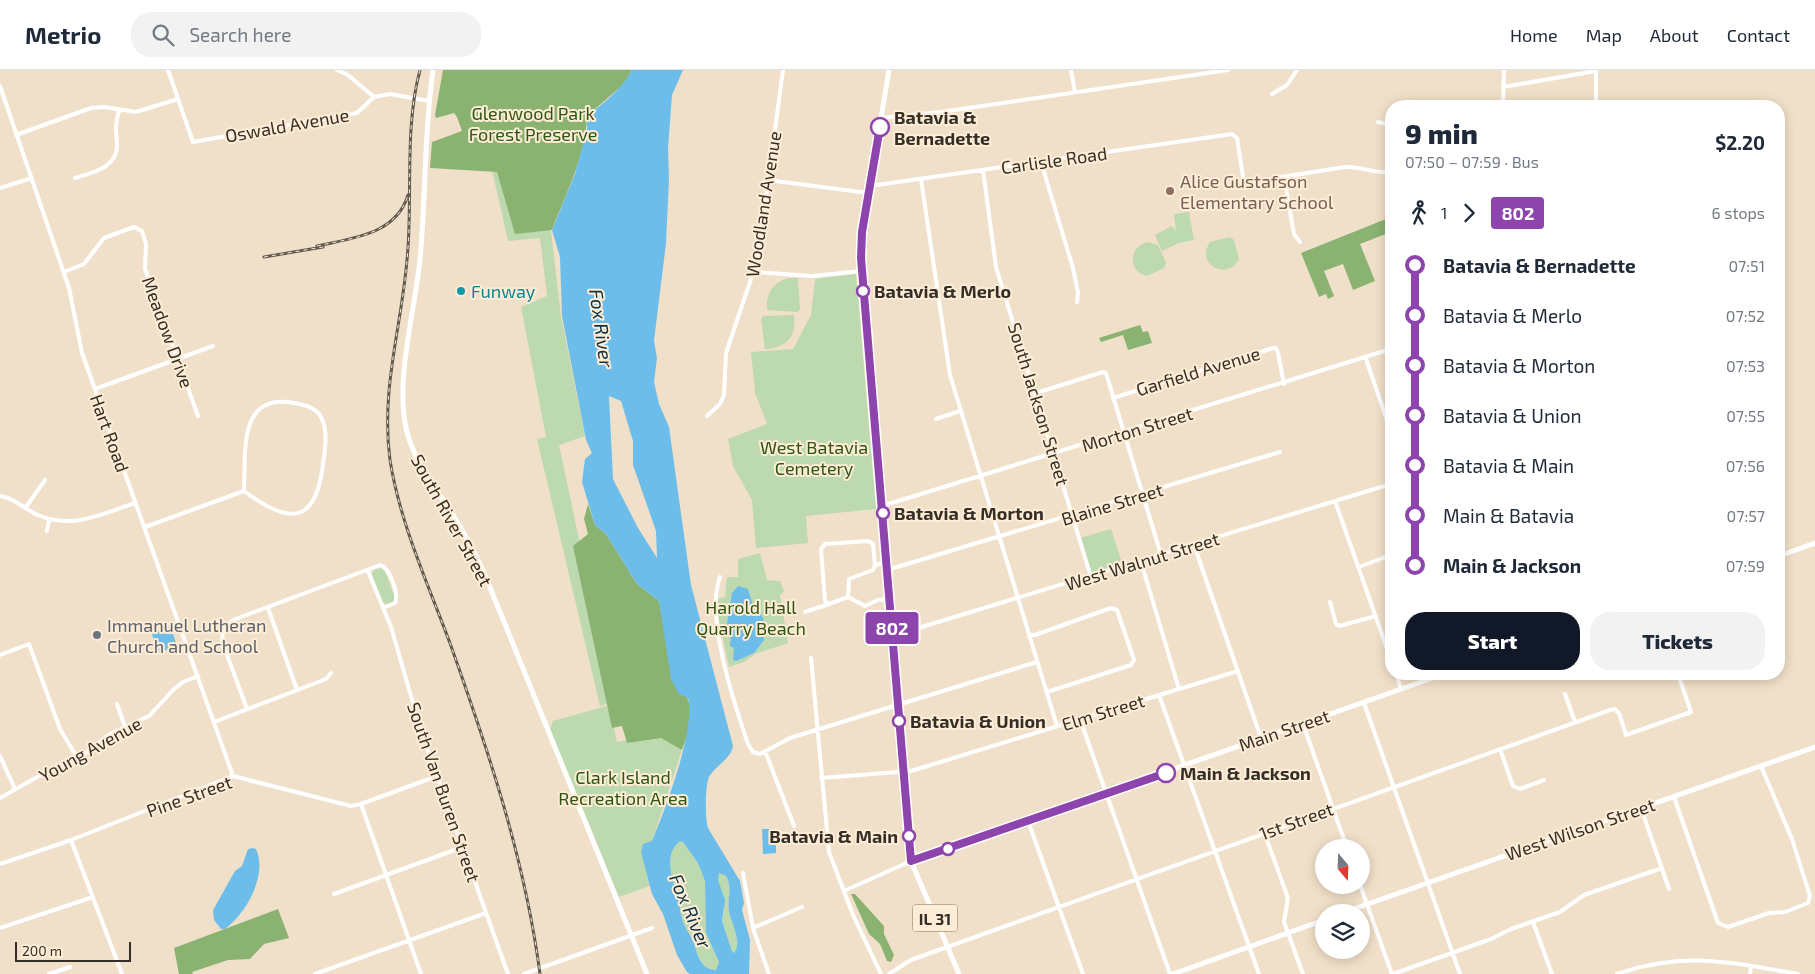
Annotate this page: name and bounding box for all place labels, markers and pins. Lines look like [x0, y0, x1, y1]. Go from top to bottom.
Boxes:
place label: Batavia & Bernadette [894, 106, 990, 149]
marker: Batavia & Bernadette [870, 117, 890, 137]
place label: Alice Gustafson Elementary School [1180, 170, 1334, 213]
marker: Alice Gustafson Elementary School [1164, 185, 1176, 197]
place label: Funway [471, 280, 536, 302]
place label: Batavia & Merlo [874, 280, 1011, 302]
marker: Batavia & Merlo [856, 284, 870, 298]
marker: Funway [455, 285, 467, 297]
place label: Batavia & Morton [894, 502, 1044, 524]
marker: Batavia & Morton [876, 506, 890, 520]
place label: Immanuel Lutheran Church and School [107, 614, 266, 657]
marker: Immanuel Lutheran Church and School [91, 629, 103, 641]
place label: Batavia & Union [910, 710, 1046, 732]
marker: Batavia & Union [892, 714, 906, 728]
place label: Main & Jackson [1180, 762, 1311, 784]
marker: Main & Jackson [1156, 763, 1176, 783]
place label: Batavia & Main [769, 825, 898, 847]
marker: Batavia & Main [902, 829, 916, 843]
unlabelled marker [941, 842, 955, 856]

